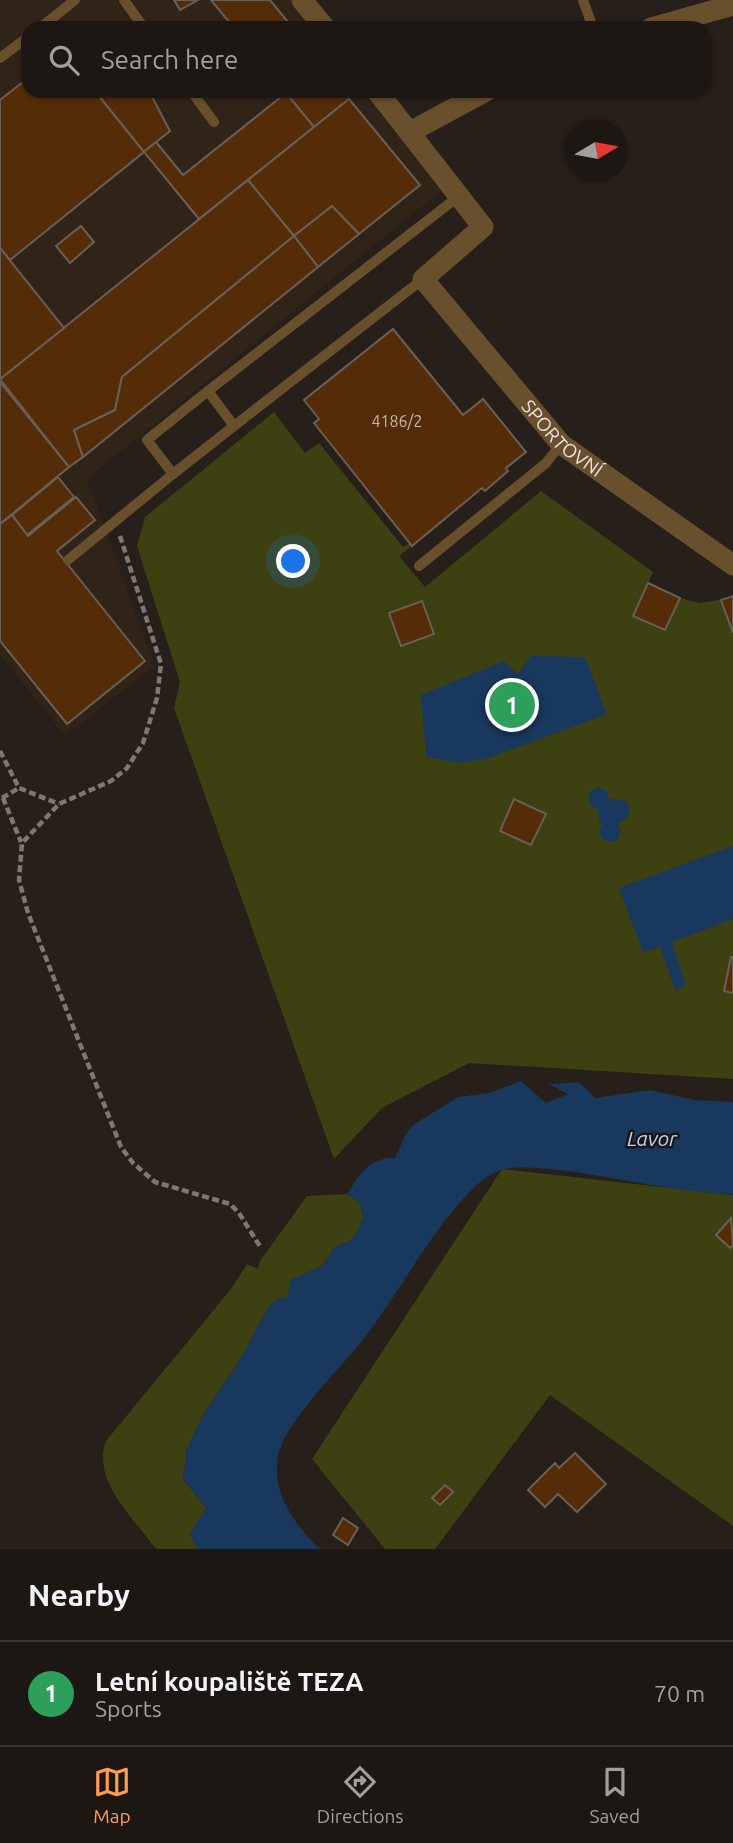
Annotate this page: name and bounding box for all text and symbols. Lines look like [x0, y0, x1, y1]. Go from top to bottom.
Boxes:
search box [21, 21, 712, 98]
icon: search [45, 41, 83, 79]
text: Search here [101, 45, 238, 74]
north arrow [565, 119, 628, 182]
street label: SPORTOVNÍ [518, 395, 608, 482]
house number: 4186/2 [371, 412, 423, 430]
your location [276, 544, 310, 578]
pin: 1 [489, 679, 535, 731]
water label: Lavor [627, 1126, 678, 1150]
text: Nearby [28, 1578, 130, 1612]
text: Letní koupaliště TEZA [95, 1667, 363, 1696]
text: 1 [45, 1681, 57, 1706]
text: 70 m [654, 1681, 705, 1706]
text: Sports [95, 1696, 162, 1721]
tab: Map [93, 1763, 131, 1827]
tab: Directions [317, 1763, 404, 1827]
tab: Saved [589, 1763, 640, 1827]

